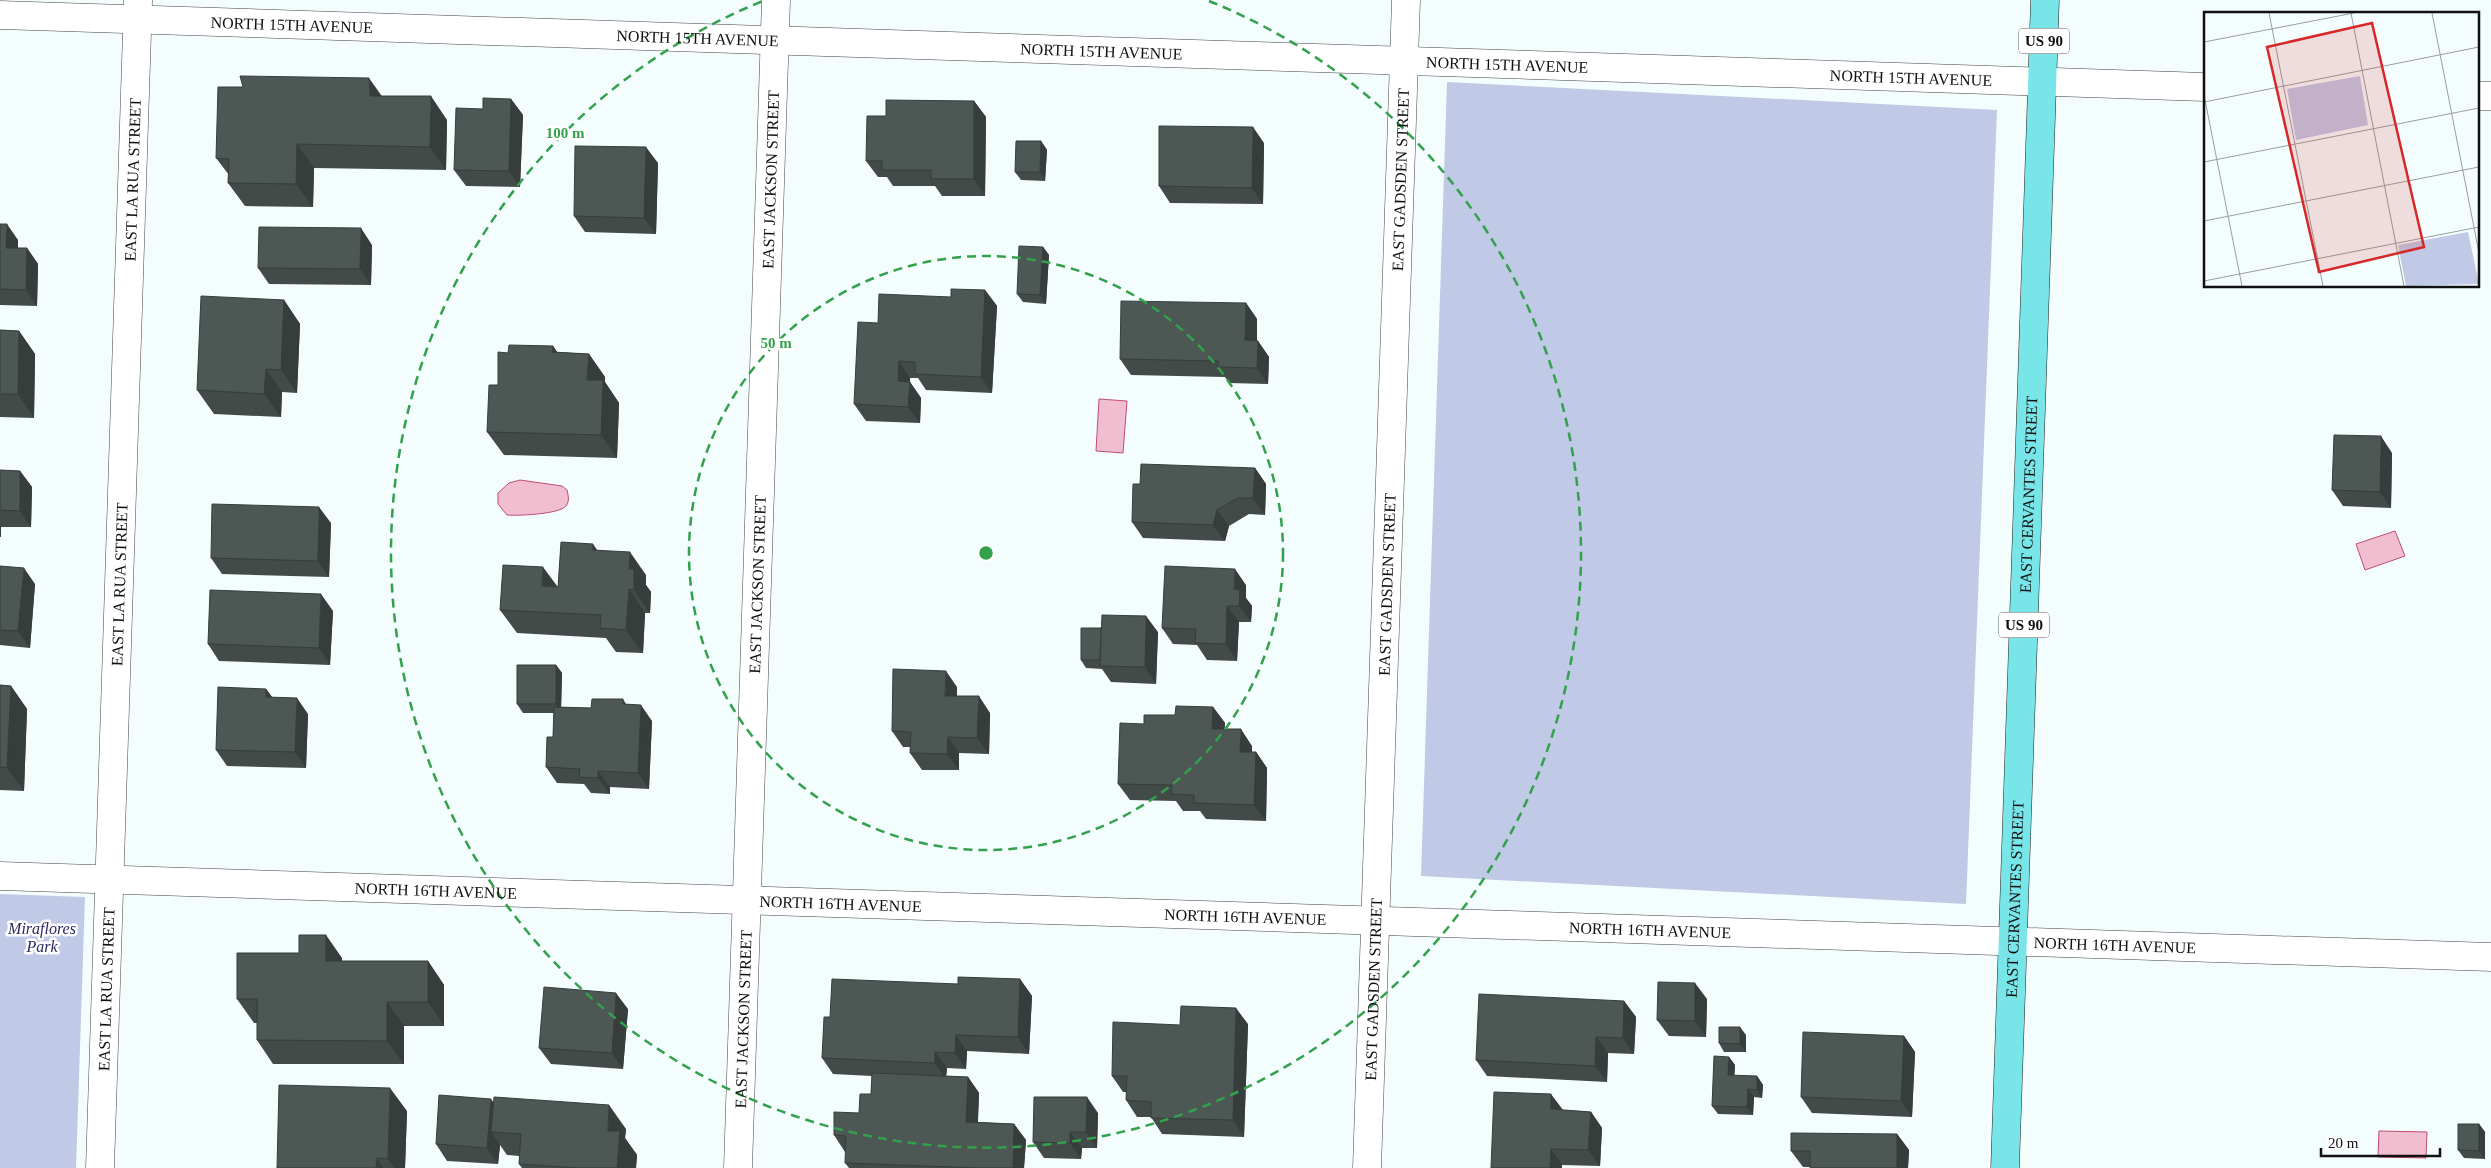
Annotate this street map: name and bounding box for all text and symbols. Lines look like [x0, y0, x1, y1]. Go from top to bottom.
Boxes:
inset map [2204, 12, 2478, 288]
street label: NORTH 15TH AVENUE [210, 14, 373, 36]
street label: NORTH 15TH AVENUE [616, 27, 779, 49]
road number: US 90 [2019, 28, 2069, 54]
street label: NORTH 15TH AVENUE [1020, 40, 1183, 63]
street label: NORTH 15TH AVENUE [1426, 54, 1589, 76]
street label: NORTH 15TH AVENUE [1830, 67, 1992, 89]
street label: EAST GADSDEN STREET [1389, 88, 1412, 271]
street label: EAST JACKSON STREET [759, 90, 782, 269]
street label: EAST LA RUA STREET [122, 97, 144, 262]
text: 100 m [546, 125, 585, 141]
text: 50 m [760, 335, 792, 351]
street label: EAST CERVANTES STREET [2017, 395, 2040, 593]
street label: EAST GADSDEN STREET [1375, 492, 1399, 676]
street label: EAST JACKSON STREET [746, 495, 769, 674]
street label: EAST LA RUA STREET [108, 502, 131, 666]
centre of rings [977, 544, 995, 562]
road number: US 90 [1999, 612, 2049, 638]
street label: EAST CERVANTES STREET [2003, 800, 2027, 998]
street label: NORTH 16TH AVENUE [354, 880, 517, 902]
street label: NORTH 16TH AVENUE [759, 893, 922, 915]
street label: EAST GADSDEN STREET [1362, 897, 1385, 1081]
street label: NORTH 16TH AVENUE [1164, 906, 1327, 928]
street label: EAST LA RUA STREET [95, 907, 117, 1071]
street label: NORTH 16TH AVENUE [1569, 919, 1732, 941]
park label: Miraflores Park [7, 920, 76, 955]
street label: EAST JACKSON STREET [732, 929, 755, 1109]
street label: NORTH 16TH AVENUE [2033, 934, 2196, 956]
scale bar [2321, 1126, 2440, 1158]
text: 20 m [2328, 1135, 2359, 1151]

